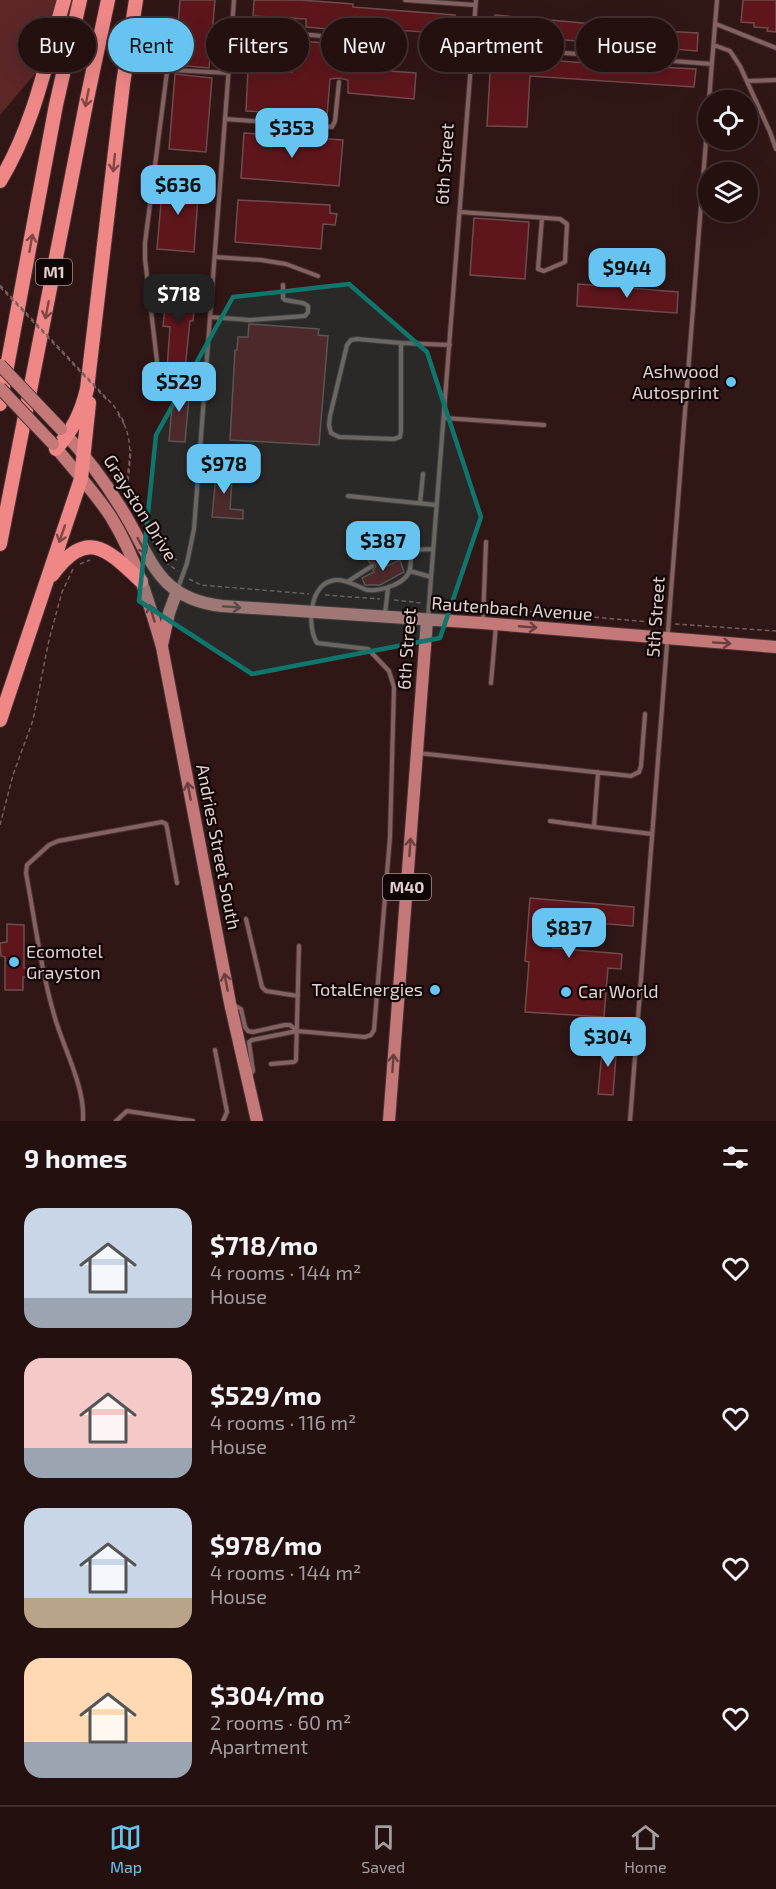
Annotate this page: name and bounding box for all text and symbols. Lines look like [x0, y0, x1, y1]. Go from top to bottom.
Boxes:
chip: Buy [18, 18, 96, 72]
chip: Rent [108, 18, 194, 72]
chip: Filters [206, 18, 309, 72]
chip: New [321, 18, 407, 72]
chip: Apartment [419, 18, 564, 72]
chip: House [576, 18, 678, 72]
one-way arrow [81, 88, 92, 108]
map controls [698, 90, 758, 222]
button: locate [698, 90, 758, 150]
pin: $353 [256, 108, 328, 159]
text: $353 [269, 115, 315, 139]
street label: 6th Street [430, 122, 458, 205]
one-way arrow [108, 153, 119, 172]
button: layers [698, 162, 758, 222]
pin: $636 [142, 165, 214, 216]
text: $636 [155, 172, 201, 196]
one-way arrow [26, 234, 37, 253]
pin: $944 [591, 248, 663, 299]
text: $944 [603, 255, 651, 279]
road number: M1 [36, 259, 72, 285]
pin: $718 [143, 274, 215, 325]
text: $718 [157, 281, 201, 305]
one-way arrow [41, 300, 52, 320]
place label: Ashwood Autosprint [632, 360, 719, 403]
pin: $529 [143, 362, 215, 413]
text: $529 [156, 369, 202, 393]
marker: Ashwood Autosprint [724, 375, 738, 389]
pin: $978 [188, 444, 260, 495]
street label: Grayston Drive [99, 450, 182, 565]
text: $978 [201, 451, 247, 475]
pin: $387 [347, 521, 419, 572]
one-way arrow [55, 524, 66, 543]
text: $387 [360, 528, 406, 552]
one-way arrow [137, 537, 149, 554]
street label: 5th Street [641, 576, 669, 658]
street label: Rautenbach Avenue [431, 591, 593, 625]
one-way arrow [222, 601, 242, 612]
one-way arrow [146, 604, 157, 623]
street label: 6th Street [392, 607, 420, 690]
one-way arrow [517, 622, 537, 633]
one-way arrow [711, 638, 731, 649]
street label: Andries Street South [192, 762, 246, 932]
one-way arrow [183, 781, 194, 801]
one-way arrow [405, 838, 416, 858]
road number: M40 [383, 874, 431, 900]
pin: $837 [533, 908, 605, 959]
text: $837 [546, 915, 592, 939]
place label: Ecomotel Grayston [26, 940, 103, 983]
marker: Ecomotel Grayston [7, 955, 21, 969]
one-way arrow [220, 973, 231, 992]
place label: TotalEnergies [312, 978, 423, 1000]
place label: Car World [578, 980, 659, 1002]
marker: TotalEnergies [428, 983, 442, 997]
marker: Car World [559, 985, 573, 999]
pin: $304 [572, 1017, 644, 1068]
text: $304 [584, 1024, 632, 1048]
one-way arrow [388, 1053, 399, 1073]
icon: filters [719, 1141, 752, 1174]
text: 9 homes [24, 1142, 127, 1173]
text: $718/mo [210, 1229, 318, 1260]
icon: home [72, 1232, 144, 1304]
icon: heart [719, 1252, 752, 1285]
text: 4 rooms · 144 m² [210, 1260, 361, 1284]
text: House [210, 1284, 267, 1308]
text: $529/mo [210, 1379, 322, 1410]
icon: home [72, 1382, 144, 1454]
icon: heart [719, 1402, 752, 1435]
text: 4 rooms · 116 m² [210, 1410, 356, 1434]
text: House [210, 1434, 267, 1458]
text: $978/mo [210, 1529, 322, 1560]
icon: home [72, 1532, 144, 1604]
icon: heart [719, 1552, 752, 1585]
text: 4 rooms · 144 m² [210, 1560, 361, 1584]
text: House [210, 1584, 267, 1608]
text: $304/mo [210, 1679, 325, 1710]
icon: home [72, 1682, 144, 1754]
icon: heart [719, 1702, 752, 1735]
text: 2 rooms · 60 m² [210, 1710, 351, 1734]
text: Apartment [210, 1734, 308, 1758]
tab: Map [109, 1821, 142, 1876]
tab: Saved [361, 1821, 405, 1876]
tab: Home [624, 1821, 667, 1876]

